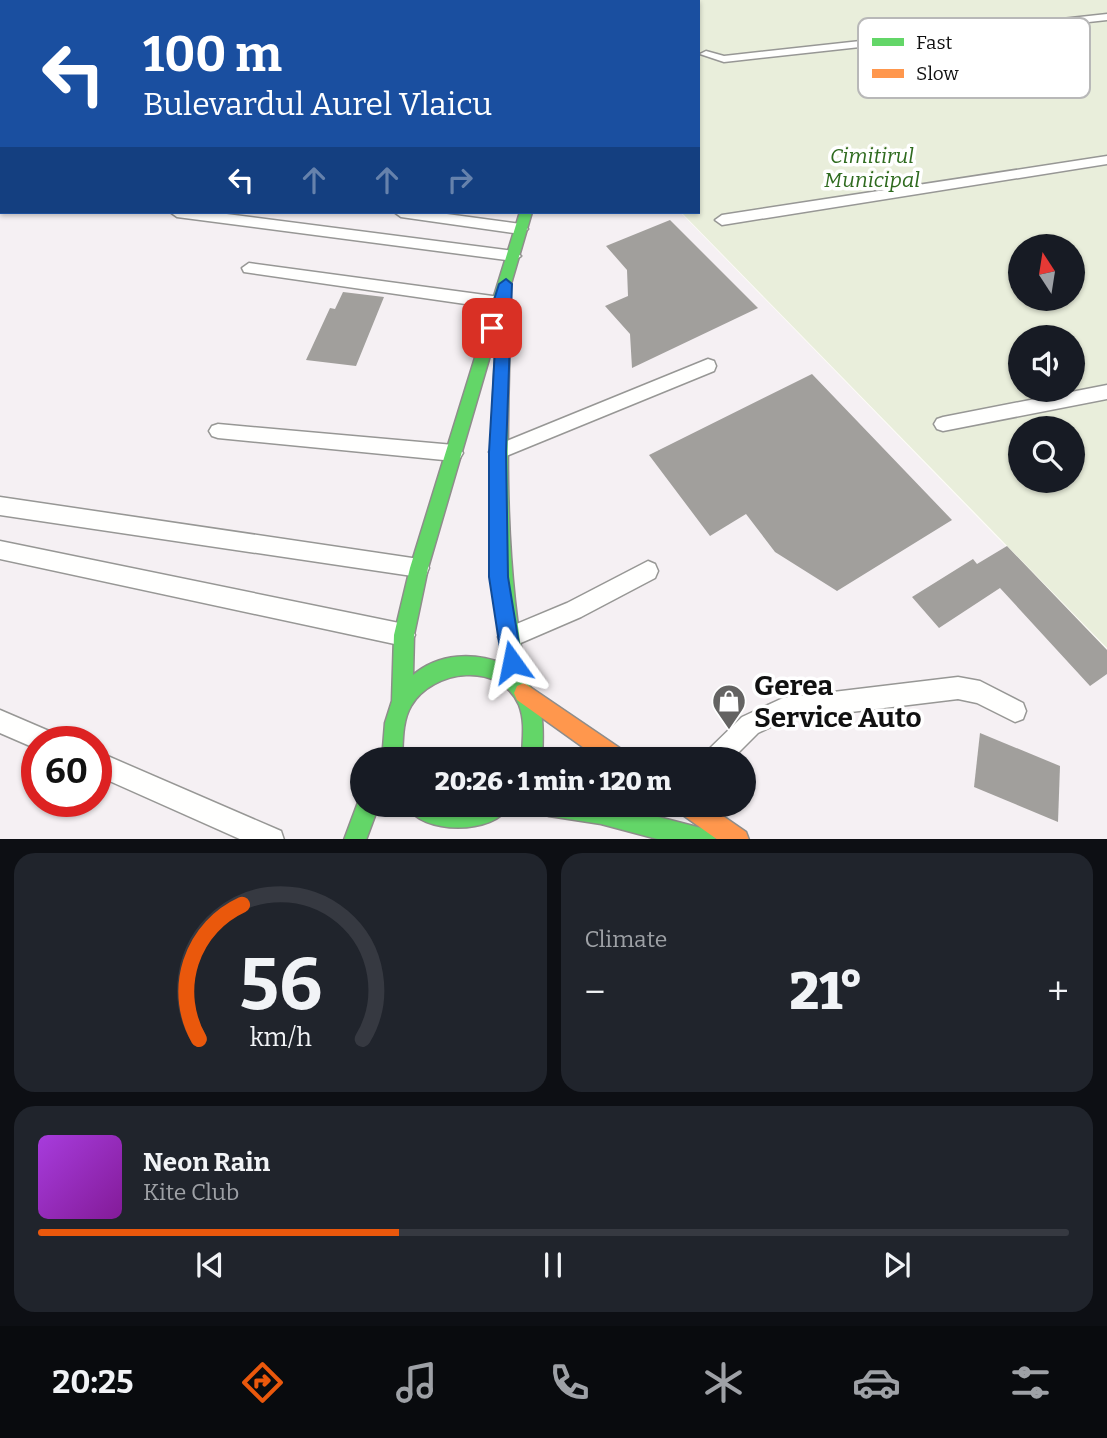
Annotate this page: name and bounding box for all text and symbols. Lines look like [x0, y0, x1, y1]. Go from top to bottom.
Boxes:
legend [858, 18, 1090, 98]
text: 100 m [143, 25, 282, 84]
icon: left [28, 28, 119, 119]
text: Fast [916, 31, 953, 54]
text: Slow [916, 62, 959, 85]
text: Bulevardul Aurel Vlaicu [143, 85, 492, 123]
park label: Cimitirul Municipal [824, 143, 920, 193]
icon: left [222, 161, 260, 199]
icon: ahead [295, 161, 333, 199]
icon: ahead [368, 161, 406, 199]
icon: right [441, 161, 479, 199]
north arrow [1008, 234, 1085, 312]
map controls [1008, 234, 1085, 493]
pin [462, 298, 522, 358]
icon: arrive [473, 309, 511, 347]
button: sound [1008, 325, 1085, 402]
button: search [1008, 416, 1085, 493]
position arrow [475, 625, 549, 699]
place label: Gerea Service Auto [754, 669, 922, 734]
shop icon: Gerea Service Auto [710, 682, 748, 731]
speed limit sign: 60 [21, 726, 112, 817]
text: 20:26 · 1 min · 120 m [435, 766, 671, 797]
text: Climate [585, 925, 667, 953]
text: 56 [239, 941, 322, 1028]
text: 21° [790, 960, 863, 1023]
text: − [585, 969, 605, 1015]
text: + [1047, 969, 1069, 1015]
text: km/h [249, 1022, 312, 1052]
text: Neon Rain [143, 1147, 270, 1178]
text: Kite Club [143, 1178, 239, 1206]
icon: previous [191, 1246, 229, 1284]
icon: pause [534, 1246, 572, 1284]
icon: next [878, 1246, 916, 1284]
icon: directions [238, 1358, 287, 1407]
icon: music [392, 1358, 441, 1407]
icon: phone [545, 1358, 594, 1407]
icon: climate [699, 1358, 748, 1407]
icon: car [852, 1358, 901, 1407]
icon: filters [1006, 1358, 1055, 1407]
text: 20:25 [52, 1363, 134, 1401]

